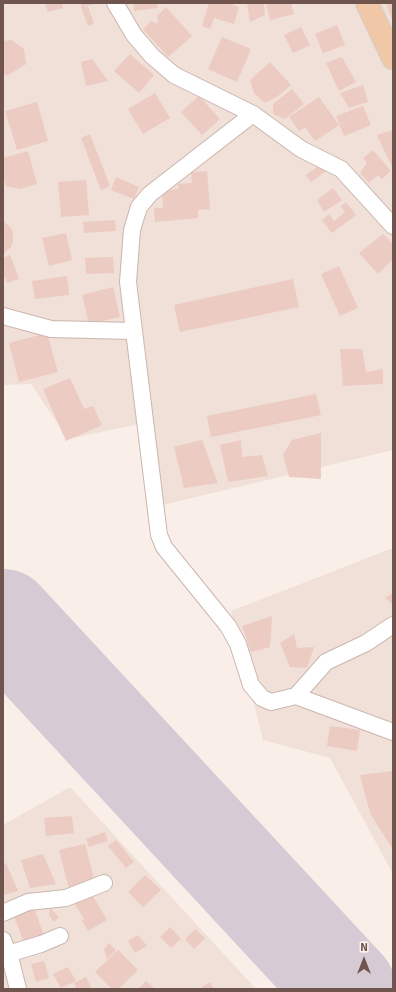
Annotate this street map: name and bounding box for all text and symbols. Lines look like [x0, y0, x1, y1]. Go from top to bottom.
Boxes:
north arrow [344, 940, 384, 980]
text: N [360, 941, 368, 954]

